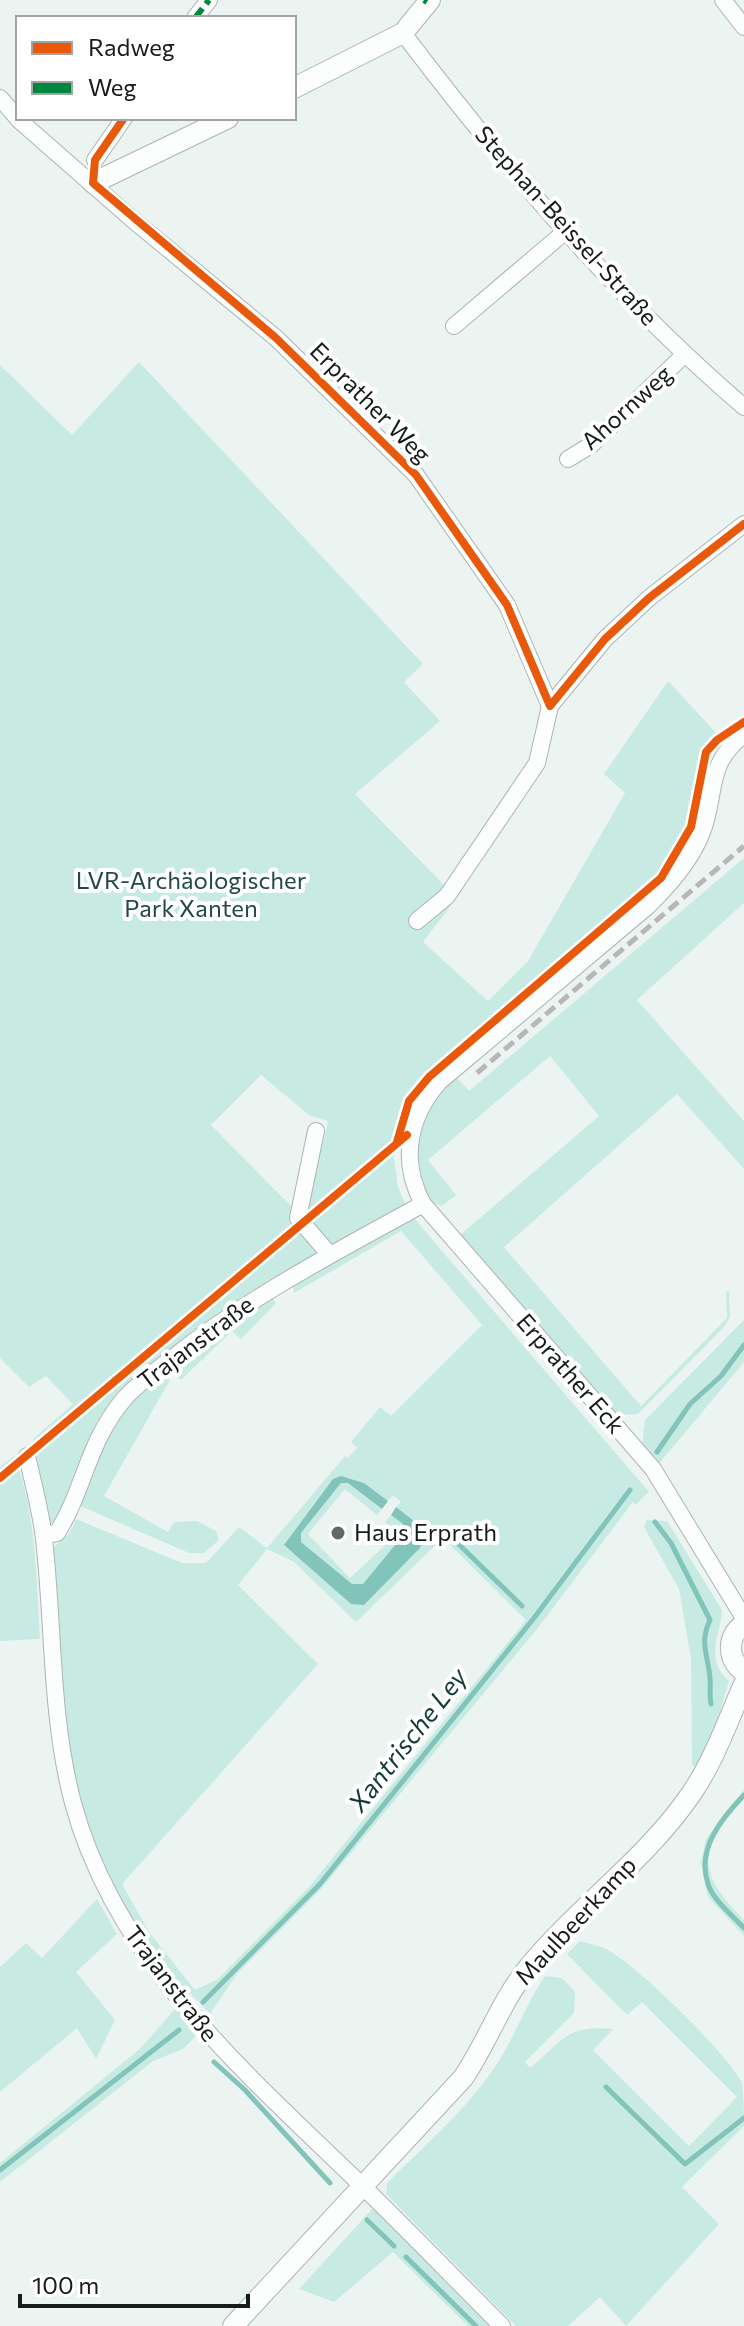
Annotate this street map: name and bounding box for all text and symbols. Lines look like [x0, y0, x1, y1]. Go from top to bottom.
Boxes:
legend [16, 16, 296, 120]
text: Radweg [88, 32, 175, 61]
text: Weg [88, 72, 136, 101]
street label: Stephan-Beissel-Straße [470, 119, 664, 331]
street label: Erprather Weg [305, 336, 437, 468]
street label: Ahornweg [575, 359, 677, 455]
park label: LVR-Archäologischer Park Xanten [76, 865, 307, 922]
street label: Trajanstraße [131, 1289, 259, 1395]
street label: Erprather Eck [511, 1307, 631, 1439]
place label: Haus Erprath [354, 1517, 497, 1546]
marker: Haus Erprath [329, 1524, 347, 1542]
water label: Xantrische Ley [340, 1660, 474, 1818]
street label: Maulbeerkamp [508, 1850, 642, 1990]
street label: Trajanstraße [119, 1919, 225, 2047]
scale bar [20, 2258, 248, 2308]
text: 100 m [32, 2270, 99, 2299]

